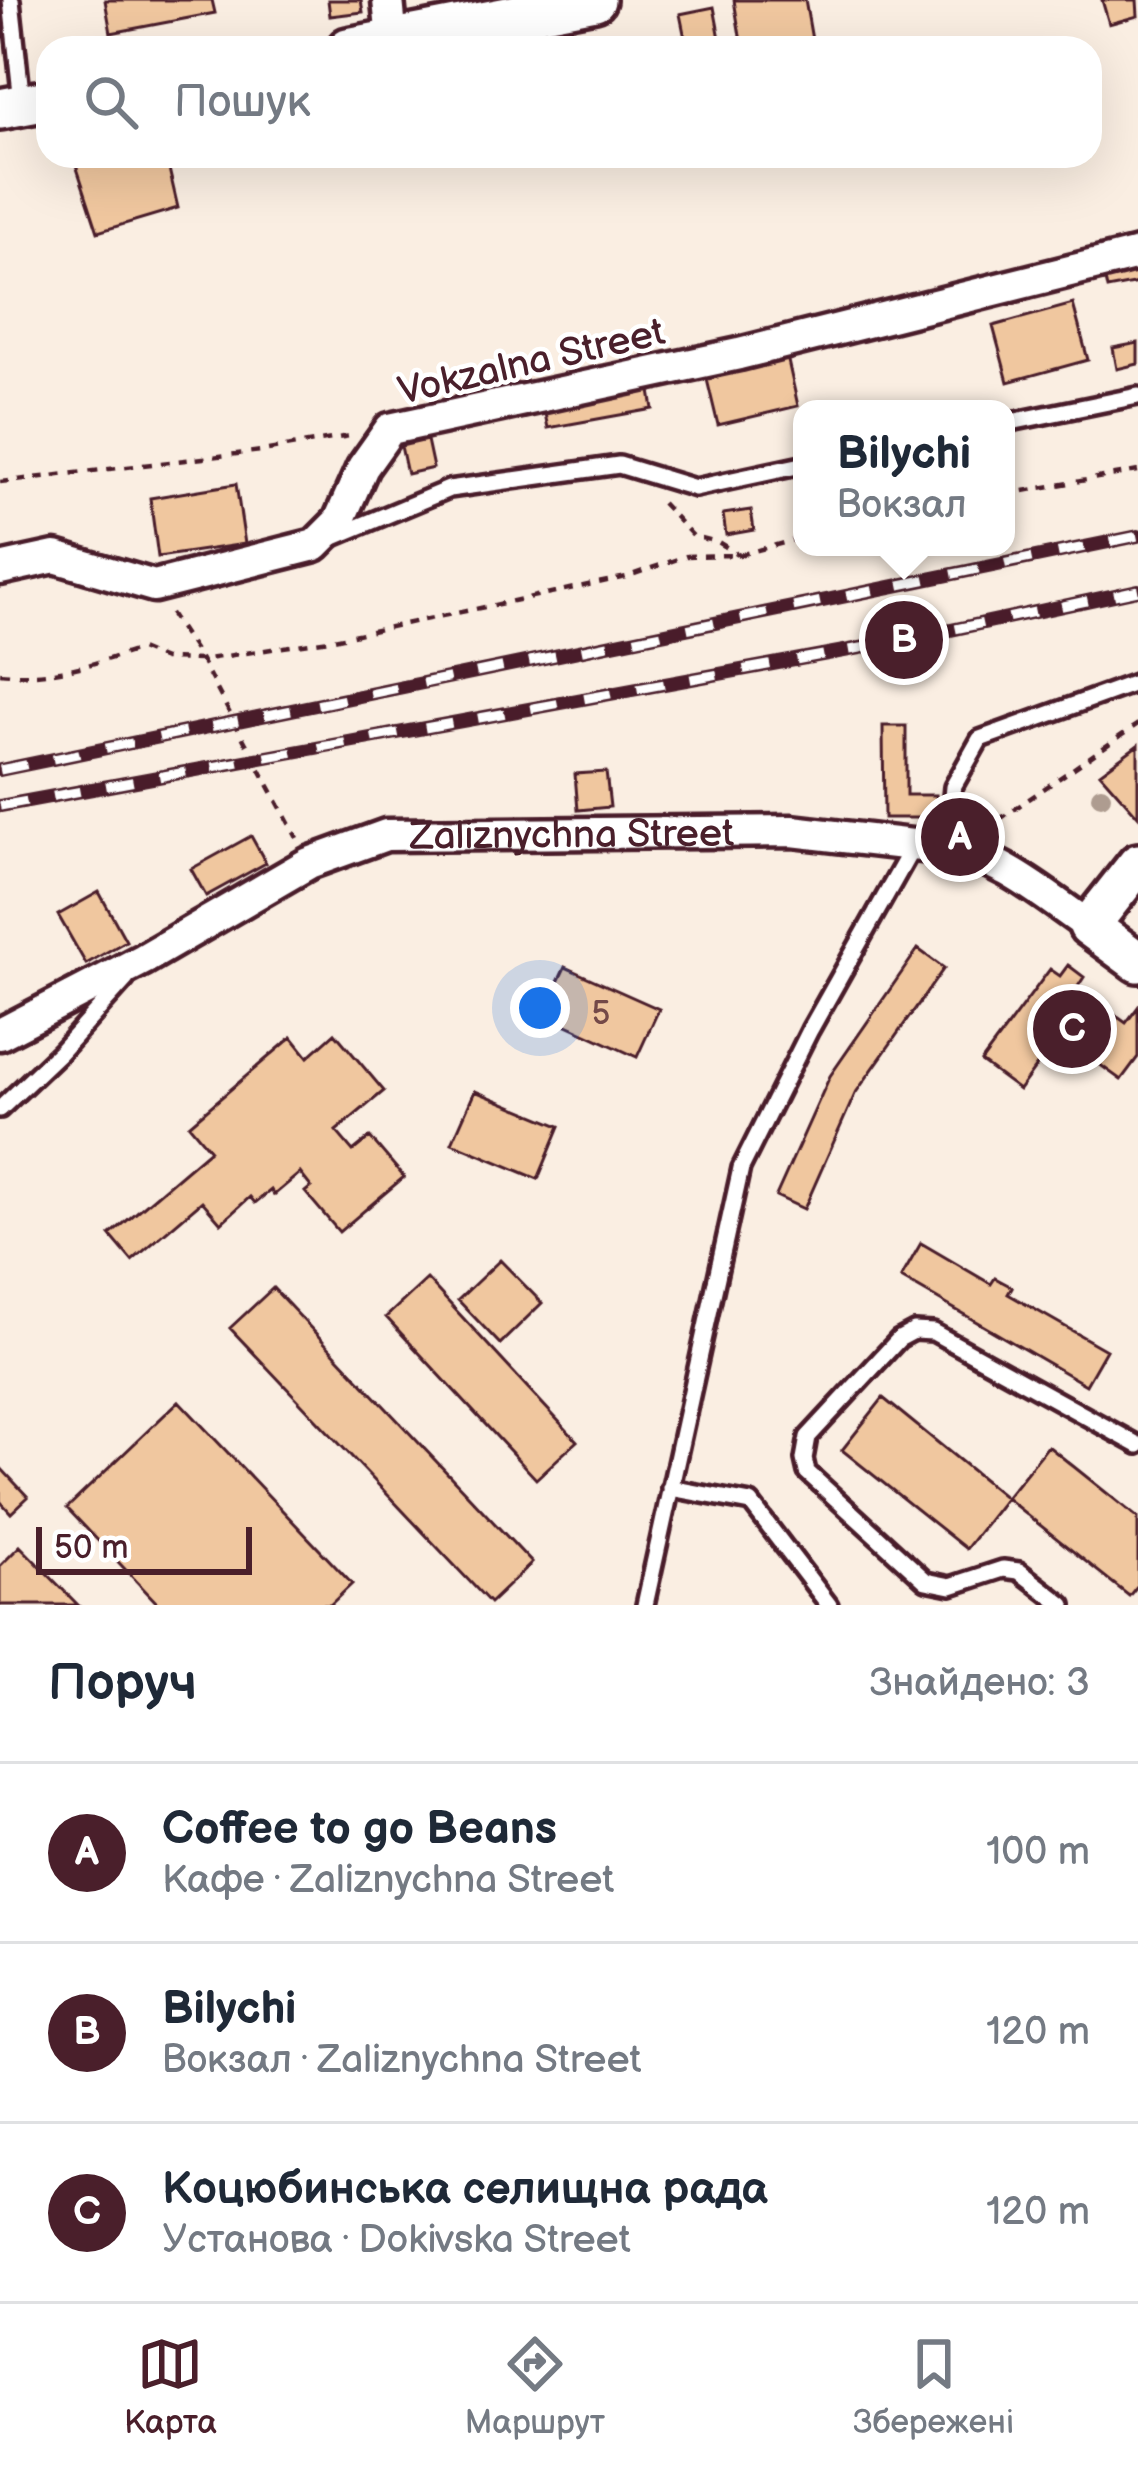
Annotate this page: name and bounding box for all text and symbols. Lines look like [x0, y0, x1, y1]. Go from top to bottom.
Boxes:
search box [36, 36, 1102, 168]
icon: search [78, 69, 144, 135]
text: Пошук [174, 75, 311, 130]
street label: Vokzalna Street [394, 309, 669, 416]
popup [793, 400, 1015, 556]
text: Bilychi [837, 427, 971, 482]
text: Вокзал [837, 482, 967, 529]
pin: B [865, 595, 943, 685]
pin: A [921, 792, 999, 882]
street label: Zaliznychna Street [408, 811, 734, 861]
your location [510, 978, 570, 1038]
pin: C [1033, 984, 1111, 1074]
house number: 5 [592, 994, 610, 1034]
scale bar [36, 1521, 252, 1574]
text: 50 m [54, 1528, 129, 1568]
text: Поруч [48, 1653, 197, 1714]
text: Знайдено: 3 [869, 1660, 1090, 1707]
text: Coffee to go Beans [162, 1802, 557, 1857]
text: A [75, 1829, 99, 1876]
text: 100 m [986, 1829, 1090, 1876]
text: Кафе · Zaliznychna Street [162, 1857, 614, 1904]
text: Bilychi [162, 1982, 296, 2037]
text: B [73, 2009, 101, 2056]
text: 120 m [986, 2009, 1090, 2056]
text: Вокзал · Zaliznychna Street [162, 2037, 642, 2084]
text: Коцюбинська селищна рада [162, 2162, 768, 2217]
text: C [73, 2189, 101, 2236]
text: 120 m [986, 2189, 1090, 2236]
text: Установа · Dokivska Street [162, 2217, 631, 2264]
tab: Карта [124, 2331, 217, 2443]
tab: Маршрут [465, 2331, 605, 2443]
tab: Збережені [853, 2331, 1014, 2443]

